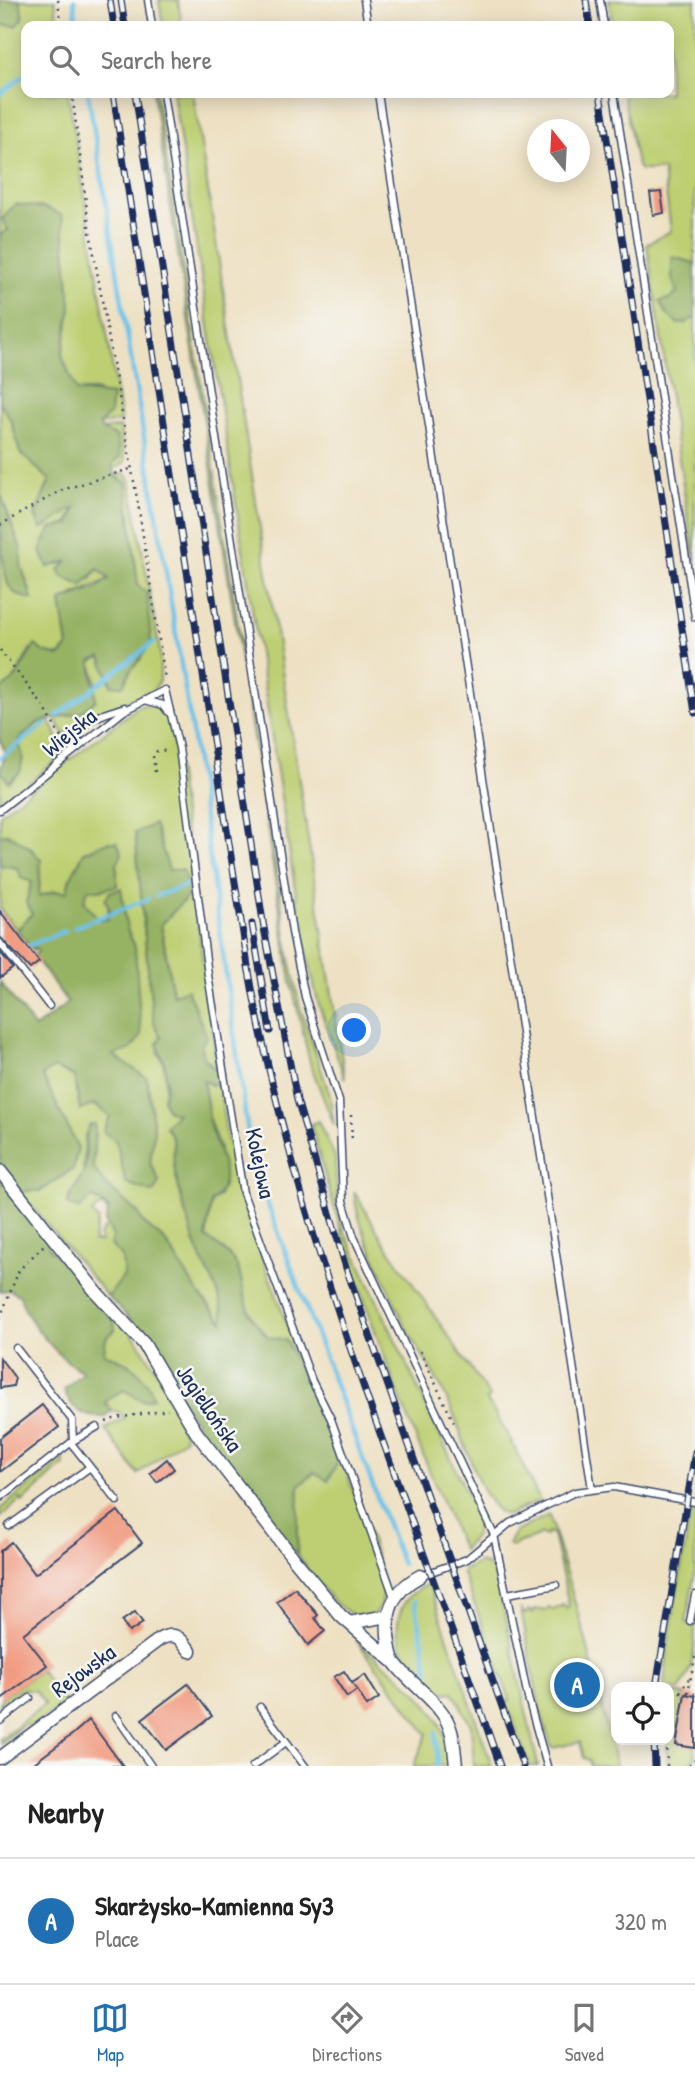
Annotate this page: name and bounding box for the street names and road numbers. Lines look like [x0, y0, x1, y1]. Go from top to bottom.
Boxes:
street label: Wiejska [35, 701, 103, 763]
street label: Kolejowa [238, 1125, 284, 1201]
street label: Jagiellońska [169, 1358, 251, 1458]
street label: Rejowska [45, 1636, 121, 1704]

